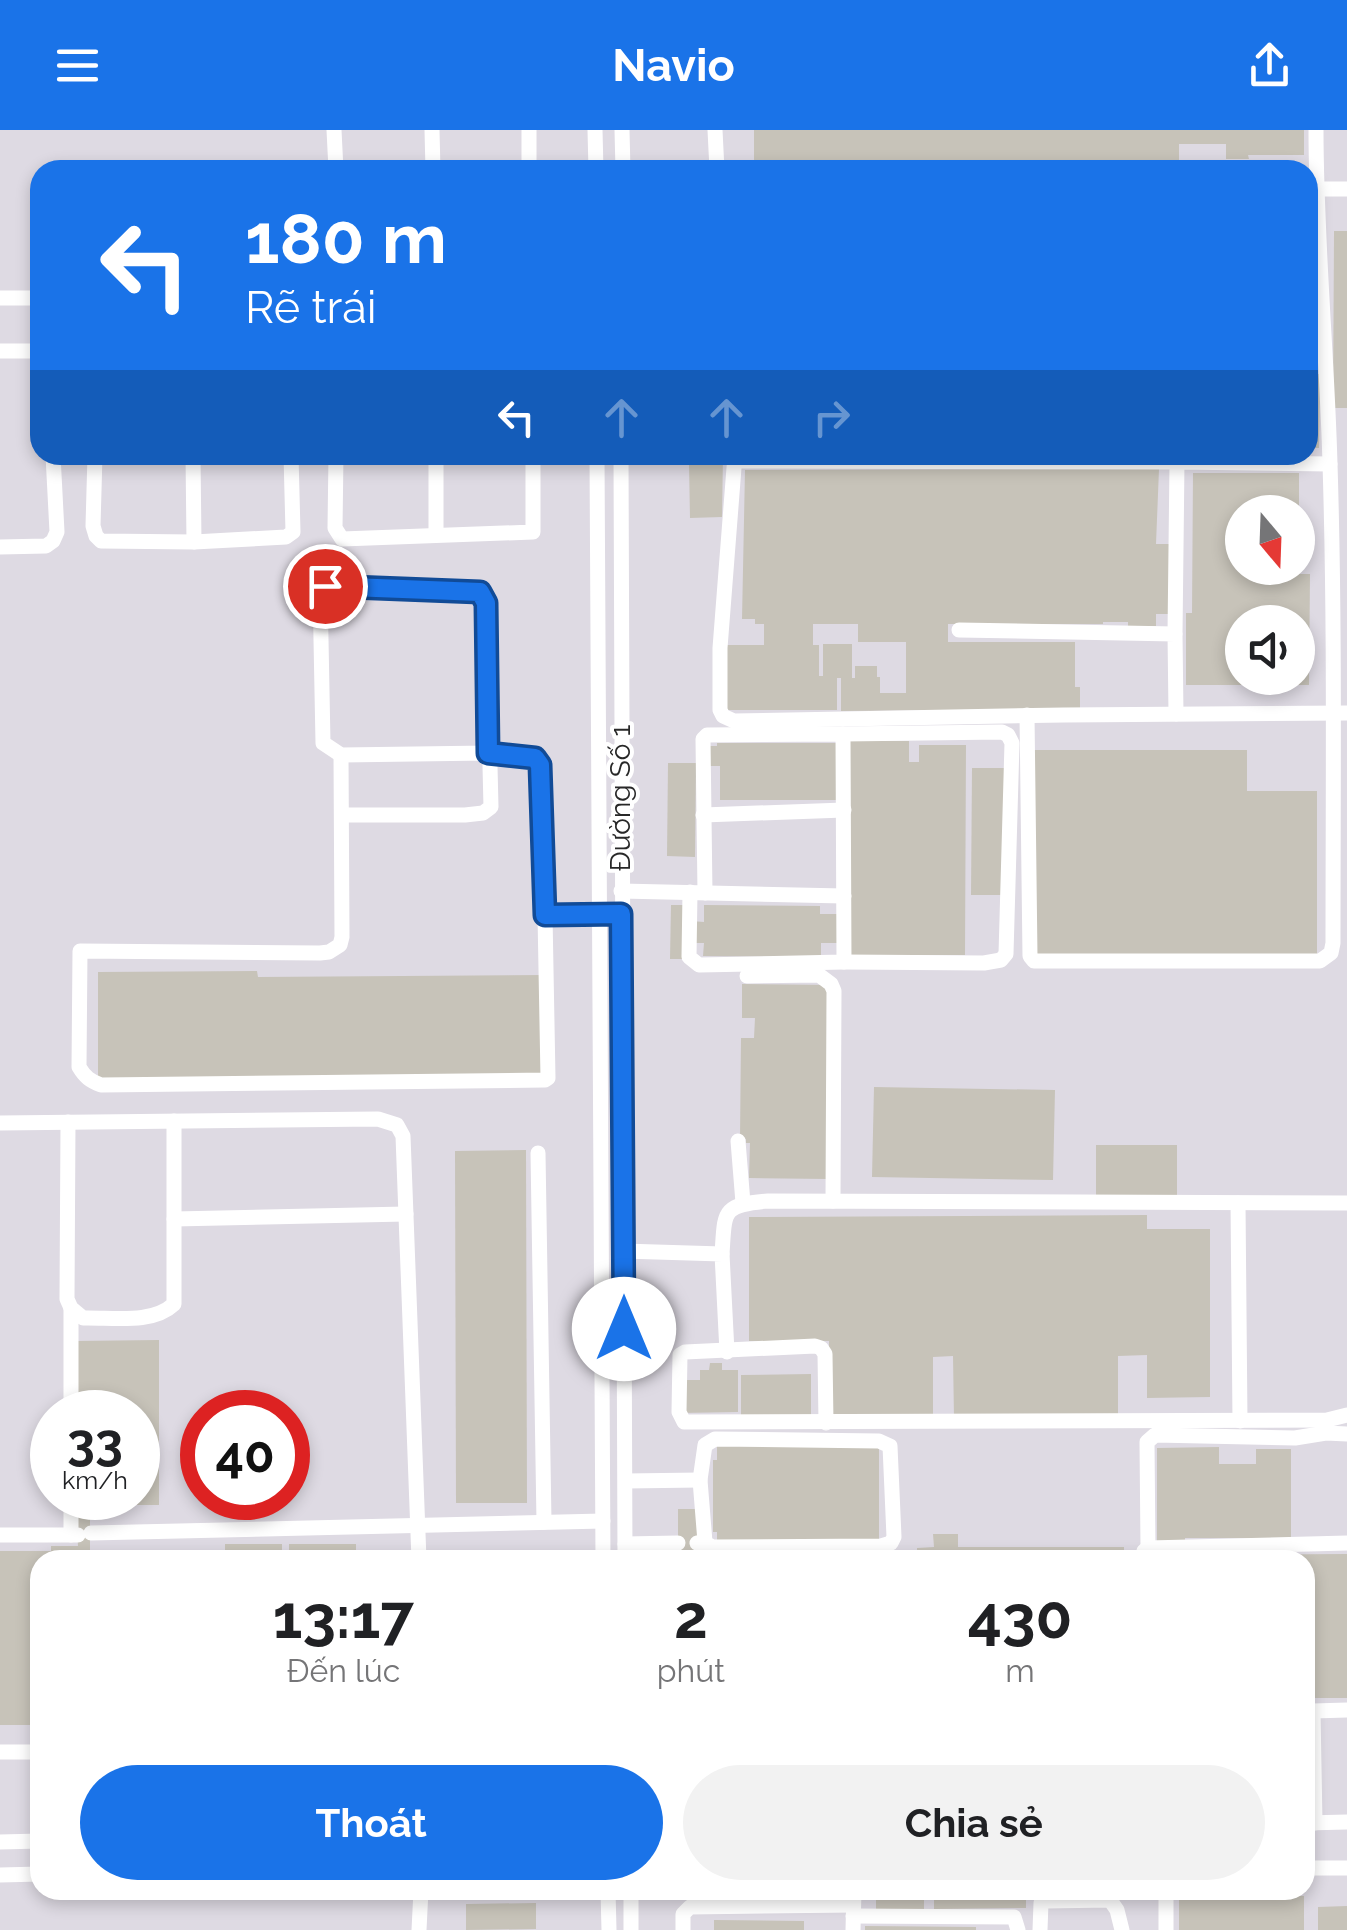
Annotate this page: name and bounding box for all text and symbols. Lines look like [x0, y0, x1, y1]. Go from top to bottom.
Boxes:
icon: menu [50, 38, 105, 93]
icon: share [1242, 38, 1297, 93]
text: Navio [612, 39, 735, 92]
text: 180 m [245, 197, 447, 279]
icon: left [80, 200, 210, 330]
text: Rẽ trái [245, 281, 377, 334]
icon: left [489, 390, 544, 445]
icon: ahead [594, 390, 649, 445]
icon: ahead [699, 390, 754, 445]
icon: right [804, 390, 859, 445]
north arrow [1225, 495, 1315, 585]
map controls [1225, 495, 1315, 695]
pin [283, 544, 368, 629]
icon: arrive [298, 559, 353, 614]
button: sound [1225, 605, 1315, 695]
street label: Đường Số 1 [604, 724, 637, 872]
position arrow [572, 1277, 676, 1381]
speed limit sign: 40 [180, 1390, 310, 1520]
text: 33 [67, 1413, 123, 1472]
text: km/h [62, 1465, 128, 1495]
text: 13:17 [273, 1582, 414, 1652]
text: 2 [674, 1582, 708, 1652]
text: 430 [968, 1582, 1072, 1652]
text: Đến lúc [286, 1652, 400, 1689]
text: phút [657, 1652, 725, 1689]
text: m [1005, 1652, 1035, 1689]
button: Thoát [80, 1765, 663, 1880]
button: Chia sẻ [683, 1765, 1265, 1880]

